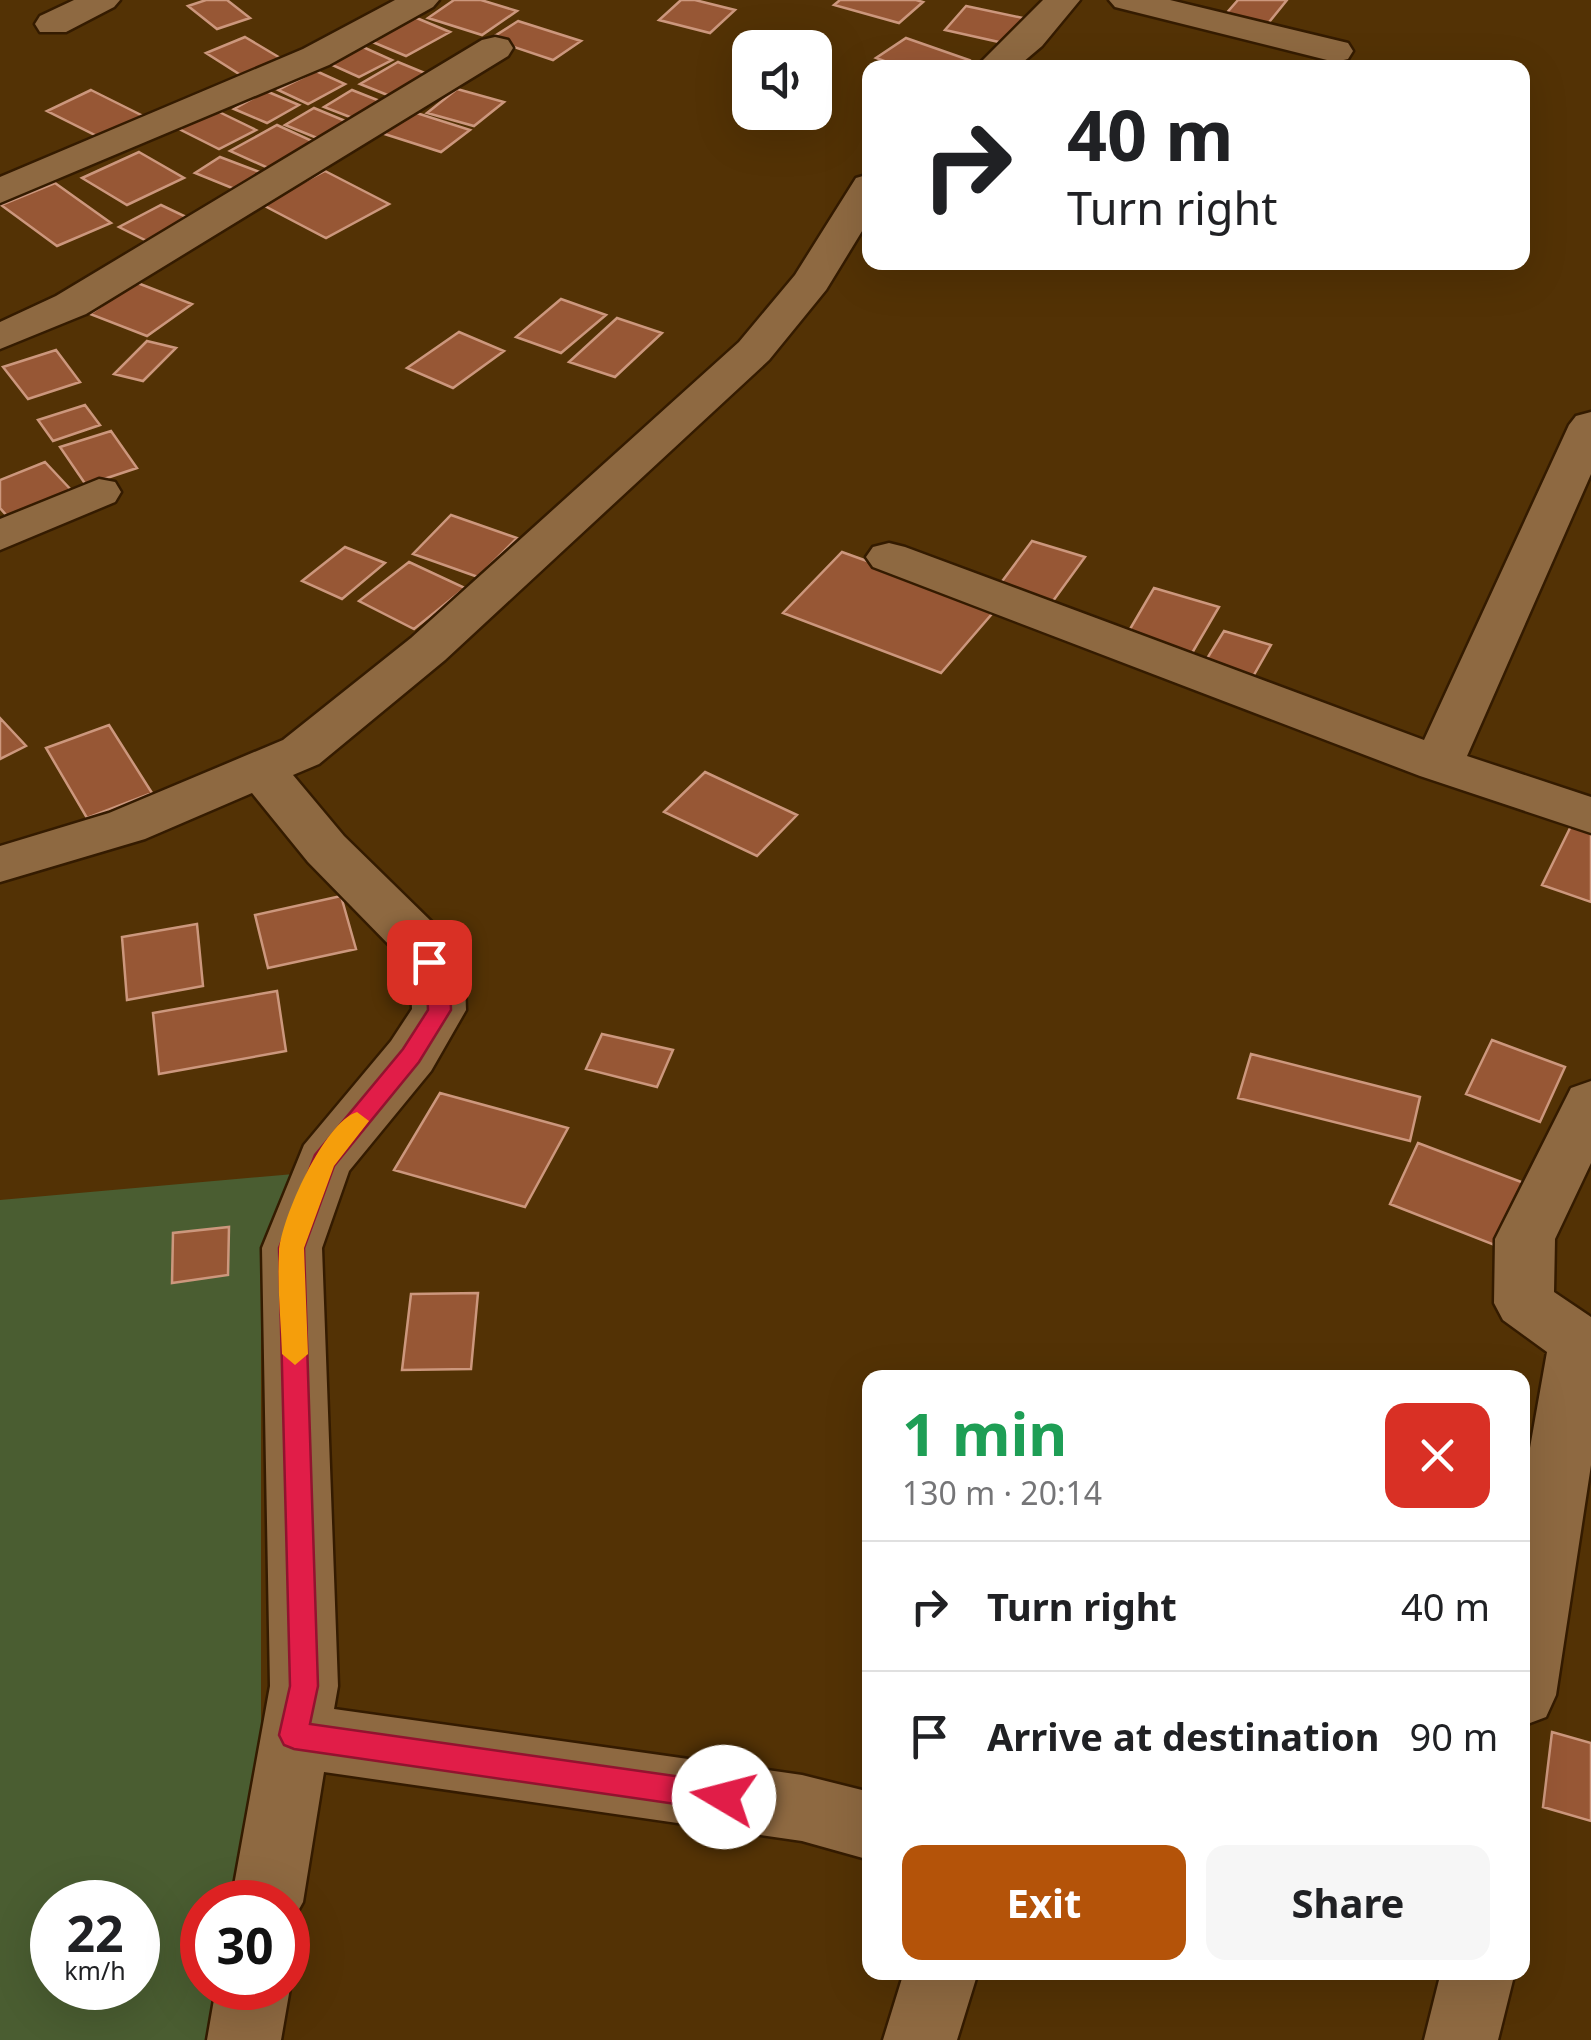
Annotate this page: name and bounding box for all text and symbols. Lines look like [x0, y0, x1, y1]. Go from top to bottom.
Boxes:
map controls [732, 30, 832, 130]
button: sound [732, 30, 832, 130]
text: 40 m [1067, 86, 1234, 182]
icon: right [902, 100, 1032, 230]
text: Turn right [1067, 177, 1278, 238]
pin [387, 920, 472, 1005]
icon: arrive [402, 935, 457, 990]
text: 1 min [902, 1392, 1067, 1474]
button: close [1385, 1403, 1490, 1508]
text: 130 m · 20:14 [902, 1471, 1102, 1514]
icon: right [902, 1579, 957, 1634]
text: Turn right [987, 1580, 1177, 1632]
text: 40 m [1401, 1580, 1490, 1632]
icon: arrive [902, 1709, 957, 1764]
text: Arrive at destination [987, 1710, 1379, 1762]
text: 90 m [1409, 1710, 1498, 1762]
position arrow [672, 1745, 776, 1849]
button: Exit [902, 1845, 1186, 1960]
button: Share [1206, 1845, 1490, 1960]
speed limit sign: 30 [180, 1880, 310, 2010]
text: 22 [66, 1899, 124, 1967]
text: km/h [64, 1953, 126, 1987]

